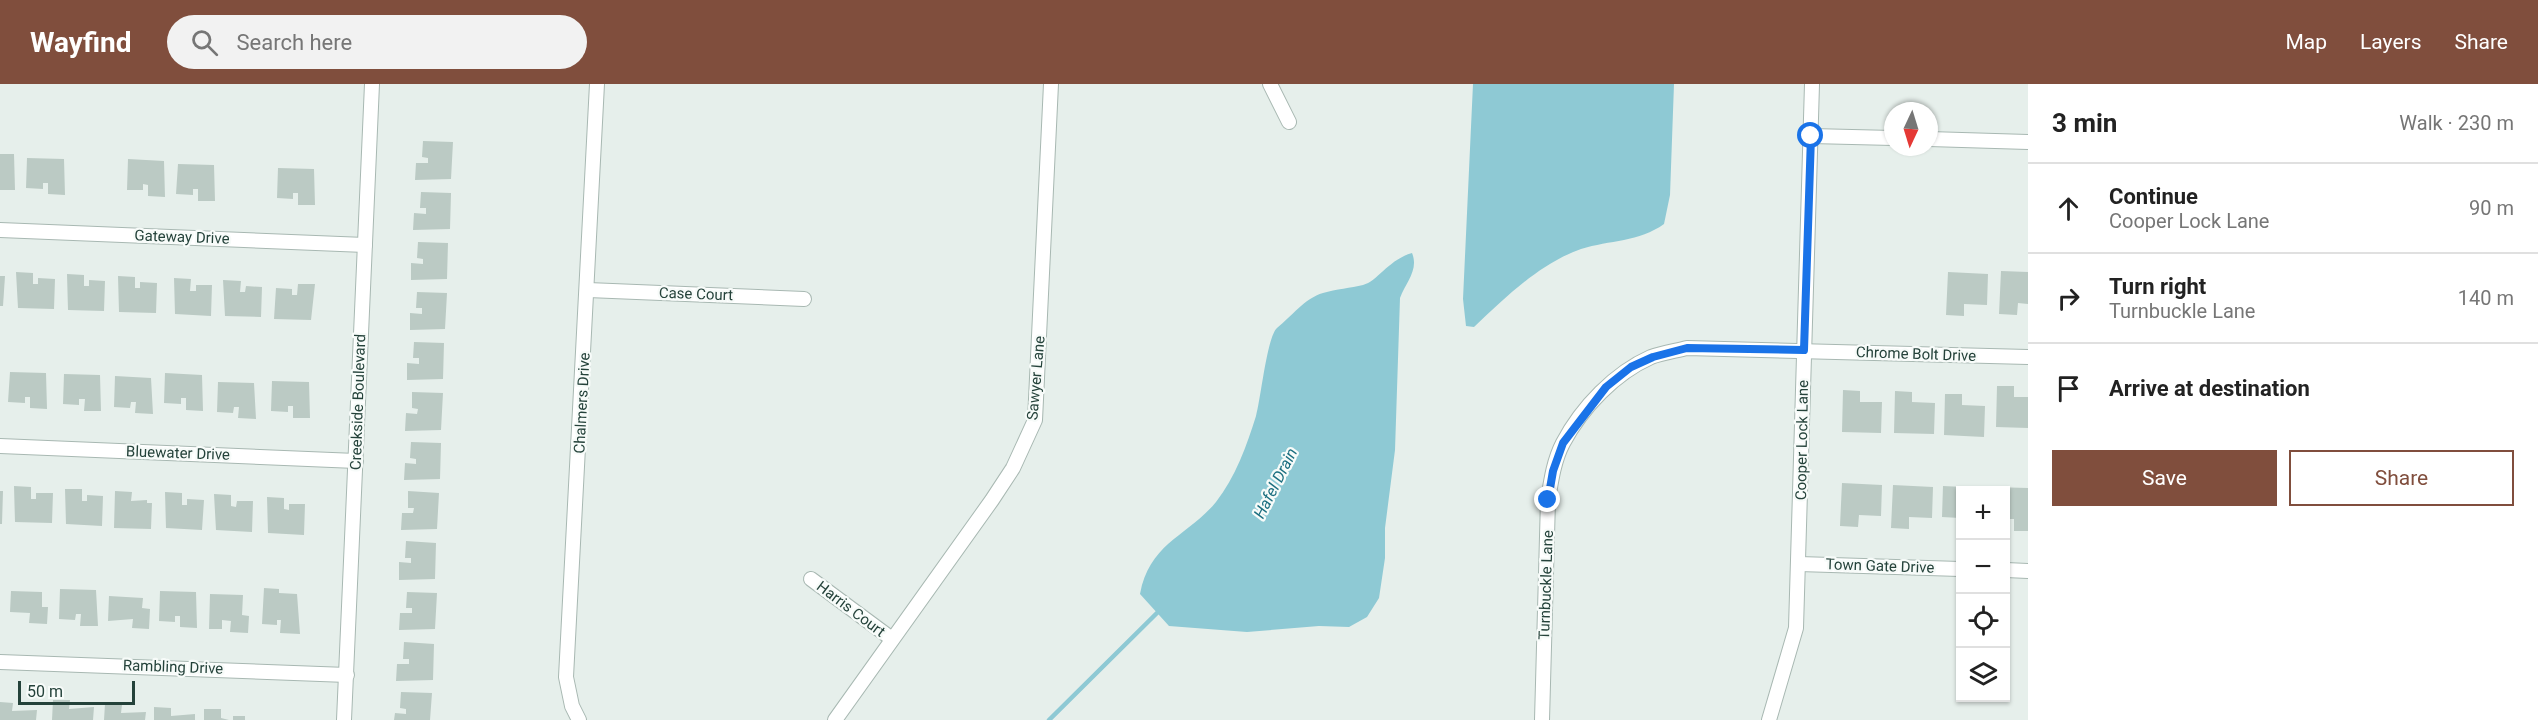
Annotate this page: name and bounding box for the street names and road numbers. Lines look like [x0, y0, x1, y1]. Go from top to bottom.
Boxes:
street label: Gateway Drive [134, 226, 230, 248]
street label: Case Court [659, 284, 734, 304]
street label: Creekside Boulevard [347, 334, 369, 470]
street label: Sawyer Lane [1023, 335, 1049, 421]
street label: Chrome Bolt Drive [1856, 343, 1976, 365]
street label: Chalmers Drive [570, 352, 594, 454]
street label: Cooper Lock Lane [1792, 380, 1812, 500]
street label: Bluewater Drive [126, 442, 230, 464]
street label: Turnbuckle Lane [1535, 530, 1557, 640]
street label: Town Gate Drive [1825, 555, 1935, 577]
street label: Harris Court [813, 577, 889, 641]
street label: Rambling Drive [123, 656, 224, 678]

